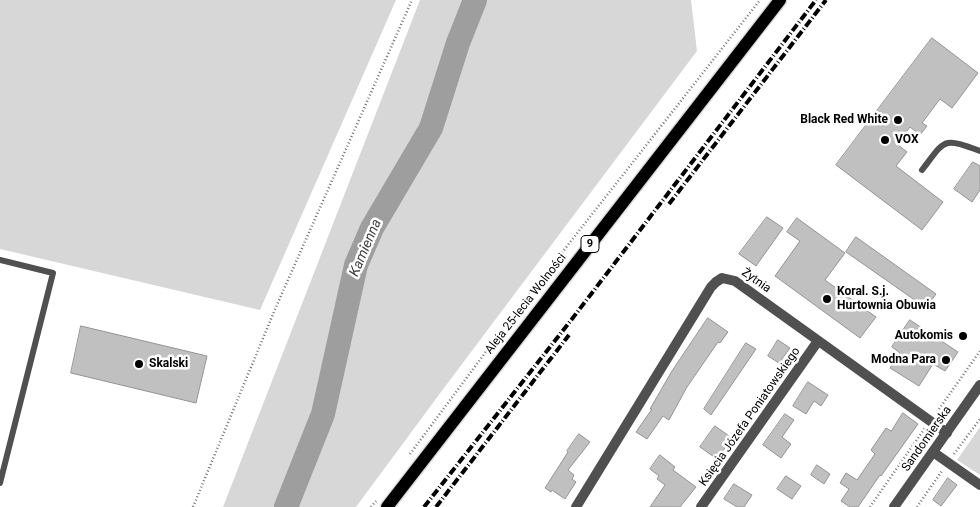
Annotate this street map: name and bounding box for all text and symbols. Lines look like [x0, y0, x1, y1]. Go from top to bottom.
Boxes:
place label: Black Red White [800, 113, 888, 127]
marker: Black Red White [892, 114, 904, 126]
place label: VOX [895, 133, 919, 147]
marker: VOX [879, 134, 891, 146]
water label: Kamienna [346, 217, 386, 279]
road number: 9 [581, 235, 599, 252]
street label: Aleja 25-lecia Wolności [482, 251, 570, 357]
street label: Żytnia [738, 266, 774, 296]
place label: Koral. S.j. Hurtownia Obuwia [837, 285, 936, 313]
marker: Koral. S.j. Hurtownia Obuwia [821, 293, 833, 305]
place label: Autokomis [895, 329, 953, 343]
marker: Autokomis [957, 330, 969, 342]
street label: Księcia Józefa Poniatowskiego [696, 345, 804, 489]
place label: Modna Para [871, 353, 936, 367]
marker: Modna Para [940, 354, 952, 366]
place label: Skalski [149, 357, 188, 371]
marker: Skalski [133, 358, 145, 370]
street label: Sandomierska [899, 404, 955, 474]

